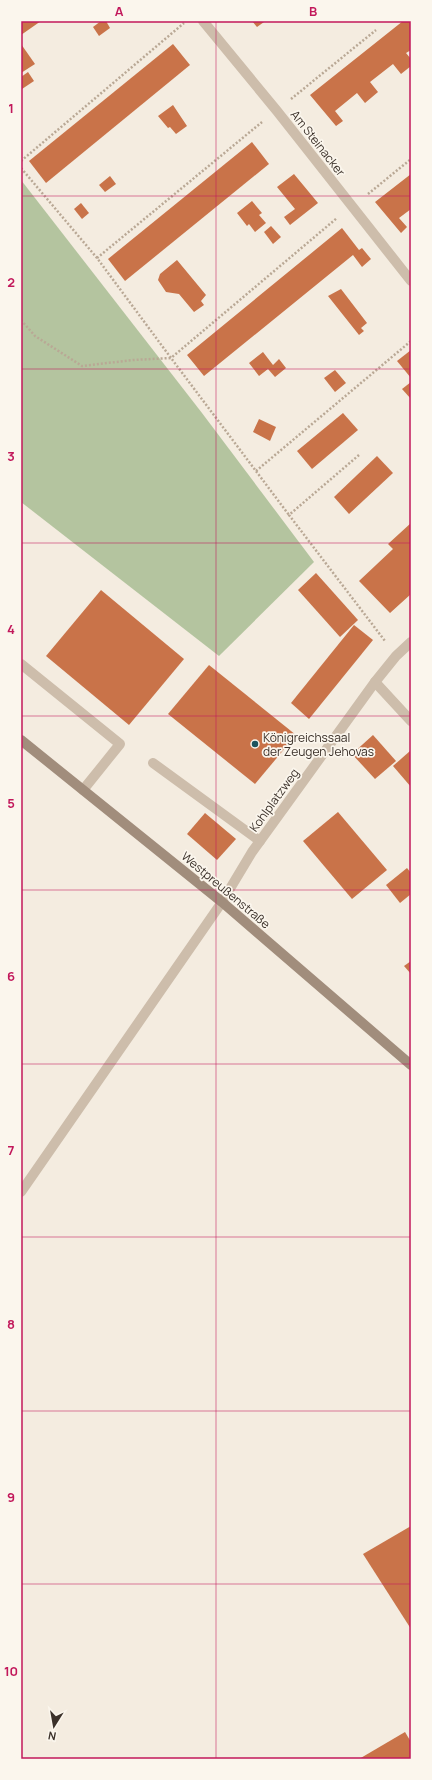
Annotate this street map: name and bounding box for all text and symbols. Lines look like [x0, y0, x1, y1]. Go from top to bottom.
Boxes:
text: A [115, 2, 124, 20]
text: B [309, 2, 317, 20]
text: 1 [8, 99, 14, 117]
street label: Am Steinacker [287, 106, 350, 180]
text: 2 [7, 273, 15, 291]
text: 3 [7, 447, 15, 465]
text: 4 [7, 620, 15, 638]
place label: Königreichssaal der Zeugen Jehovas [263, 729, 374, 760]
marker: Königreichssaal der Zeugen Jehovas [250, 739, 260, 749]
street label: Kohlplatzweg [245, 765, 303, 835]
text: 5 [7, 794, 15, 812]
street label: Westpreußenstraße [178, 848, 274, 932]
text: 6 [7, 967, 15, 985]
text: 7 [8, 1141, 15, 1159]
text: 8 [7, 1315, 15, 1333]
text: 9 [7, 1488, 15, 1506]
text: 10 [4, 1662, 18, 1680]
north arrow [34, 1706, 74, 1746]
text: N [47, 1728, 57, 1744]

